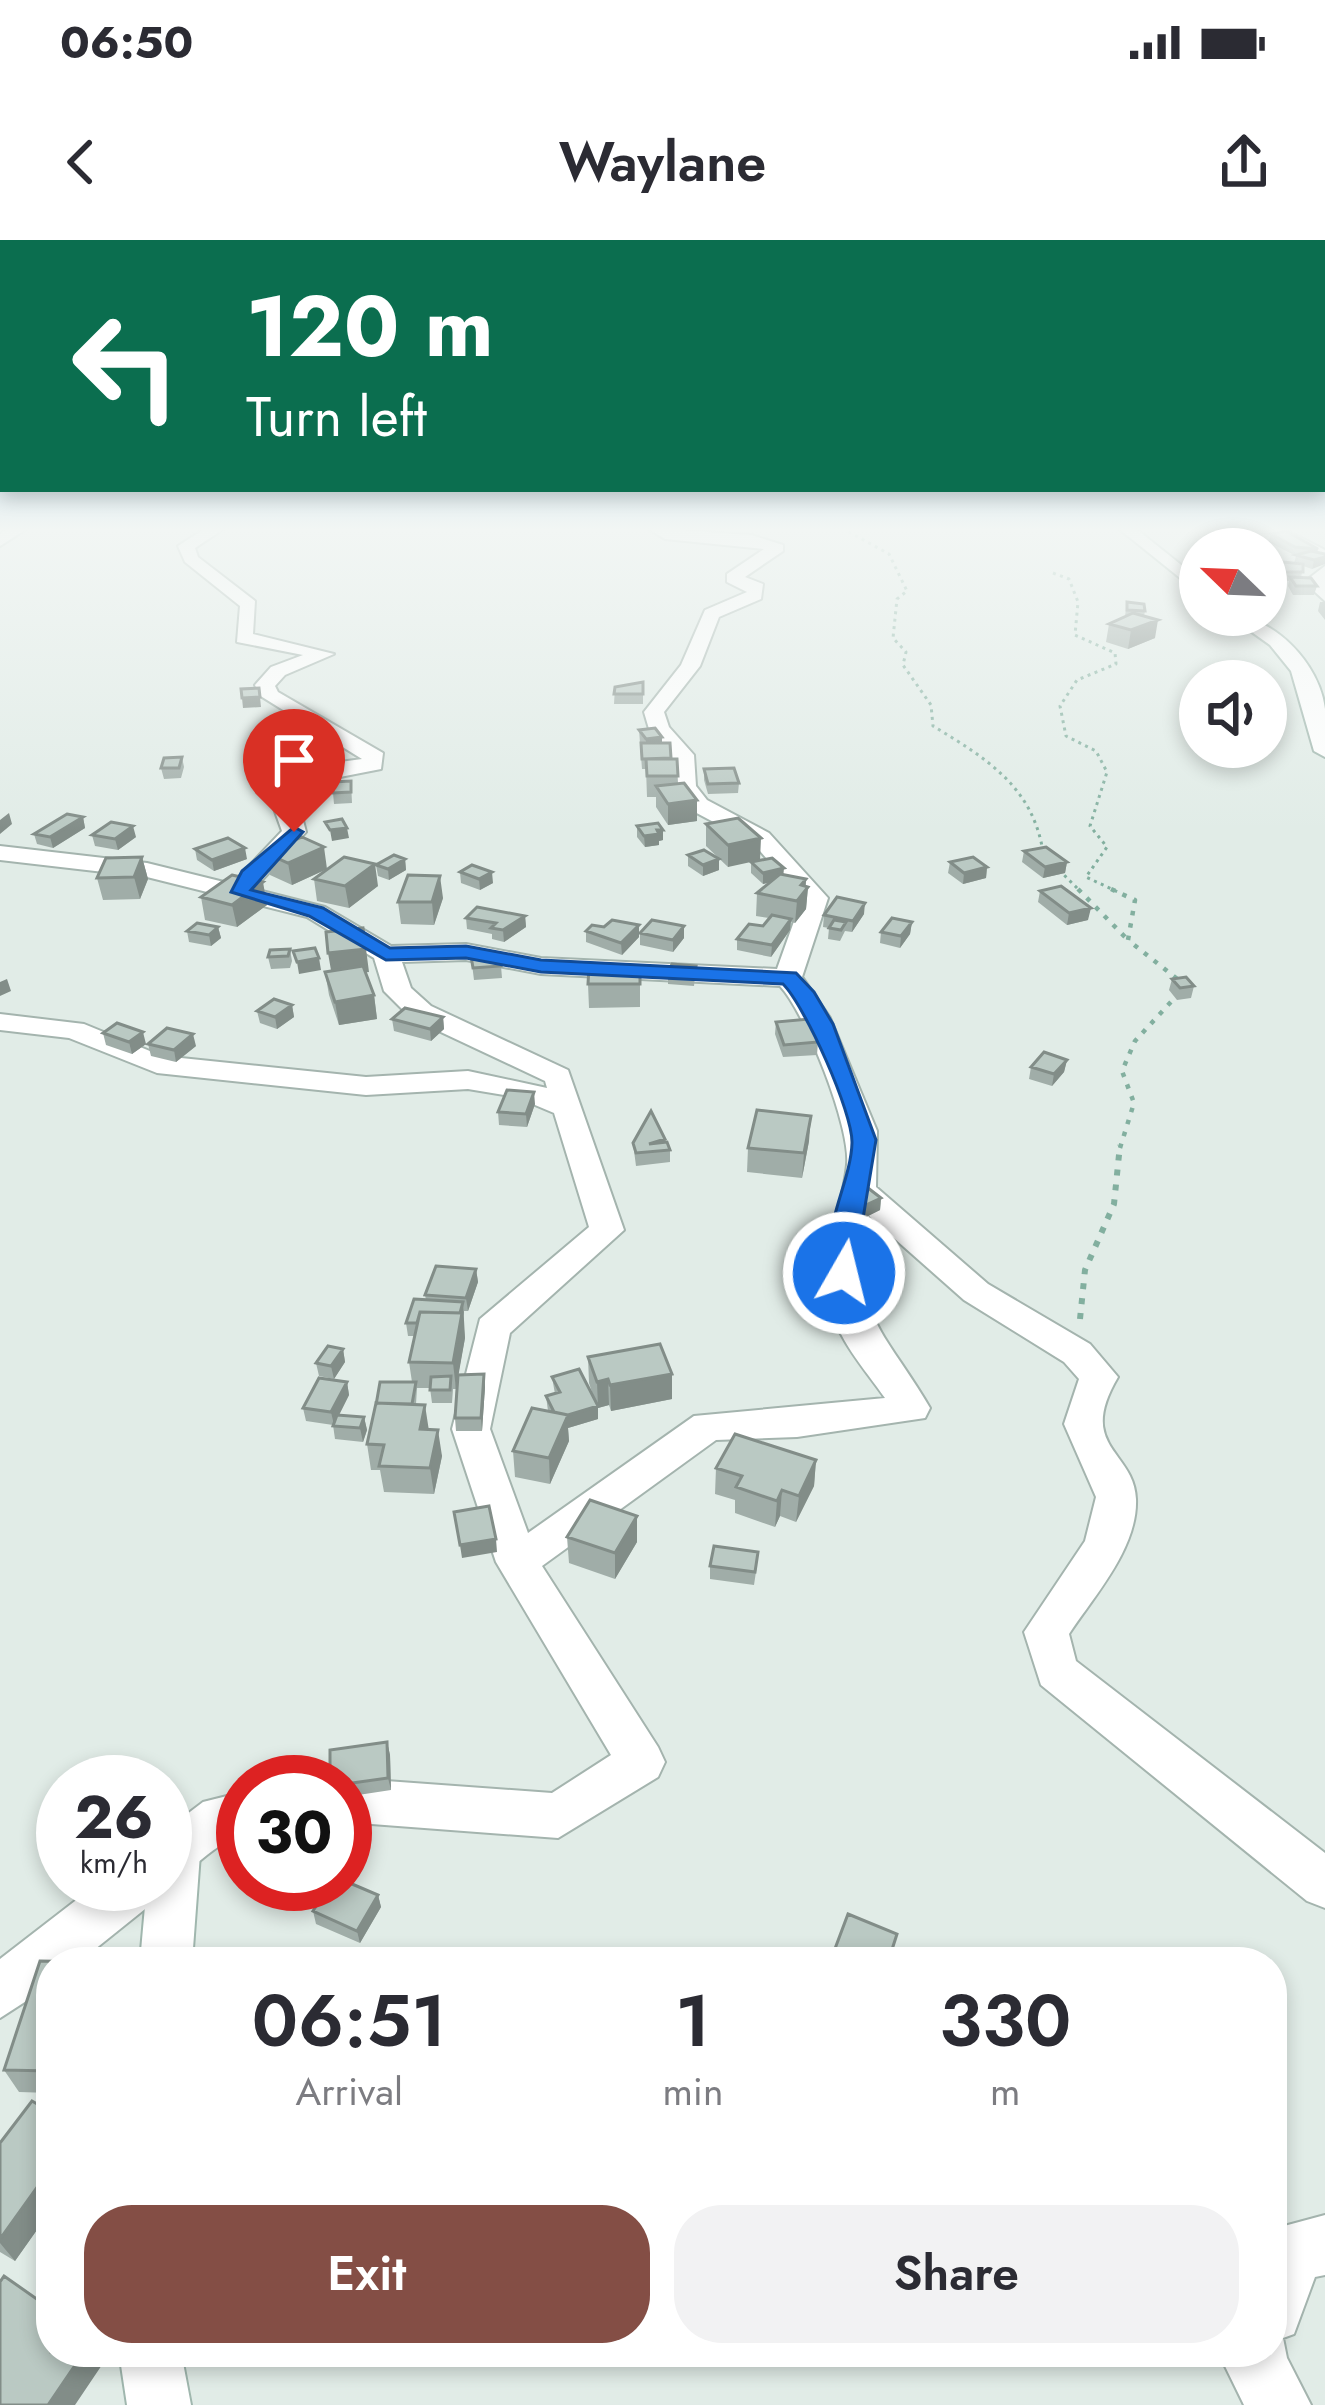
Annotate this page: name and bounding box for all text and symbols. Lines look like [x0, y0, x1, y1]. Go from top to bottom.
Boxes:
text: 06:50 [60, 10, 193, 75]
text: Waylane [559, 123, 766, 201]
icon: back [48, 129, 114, 195]
icon: share [1211, 129, 1277, 195]
text: 120 m [246, 266, 494, 388]
icon: left [48, 288, 204, 444]
text: Turn left [246, 378, 427, 456]
north arrow [1179, 528, 1287, 636]
map controls [1179, 528, 1287, 768]
button: sound [1179, 660, 1287, 768]
pin [243, 709, 345, 832]
icon: arrive [261, 727, 327, 793]
position arrow [781, 1210, 907, 1336]
speed limit sign: 30 [216, 1755, 372, 1911]
text: 26 [74, 1774, 154, 1861]
text: km/h [80, 1841, 148, 1884]
text: 06:51 [252, 1969, 447, 2073]
text: 1 [675, 1969, 711, 2073]
text: 330 [939, 1969, 1071, 2073]
text: Arrival [295, 2063, 403, 2120]
text: min [662, 2063, 723, 2120]
text: m [990, 2063, 1020, 2120]
button: Exit [84, 2205, 650, 2343]
button: Share [674, 2205, 1239, 2343]

